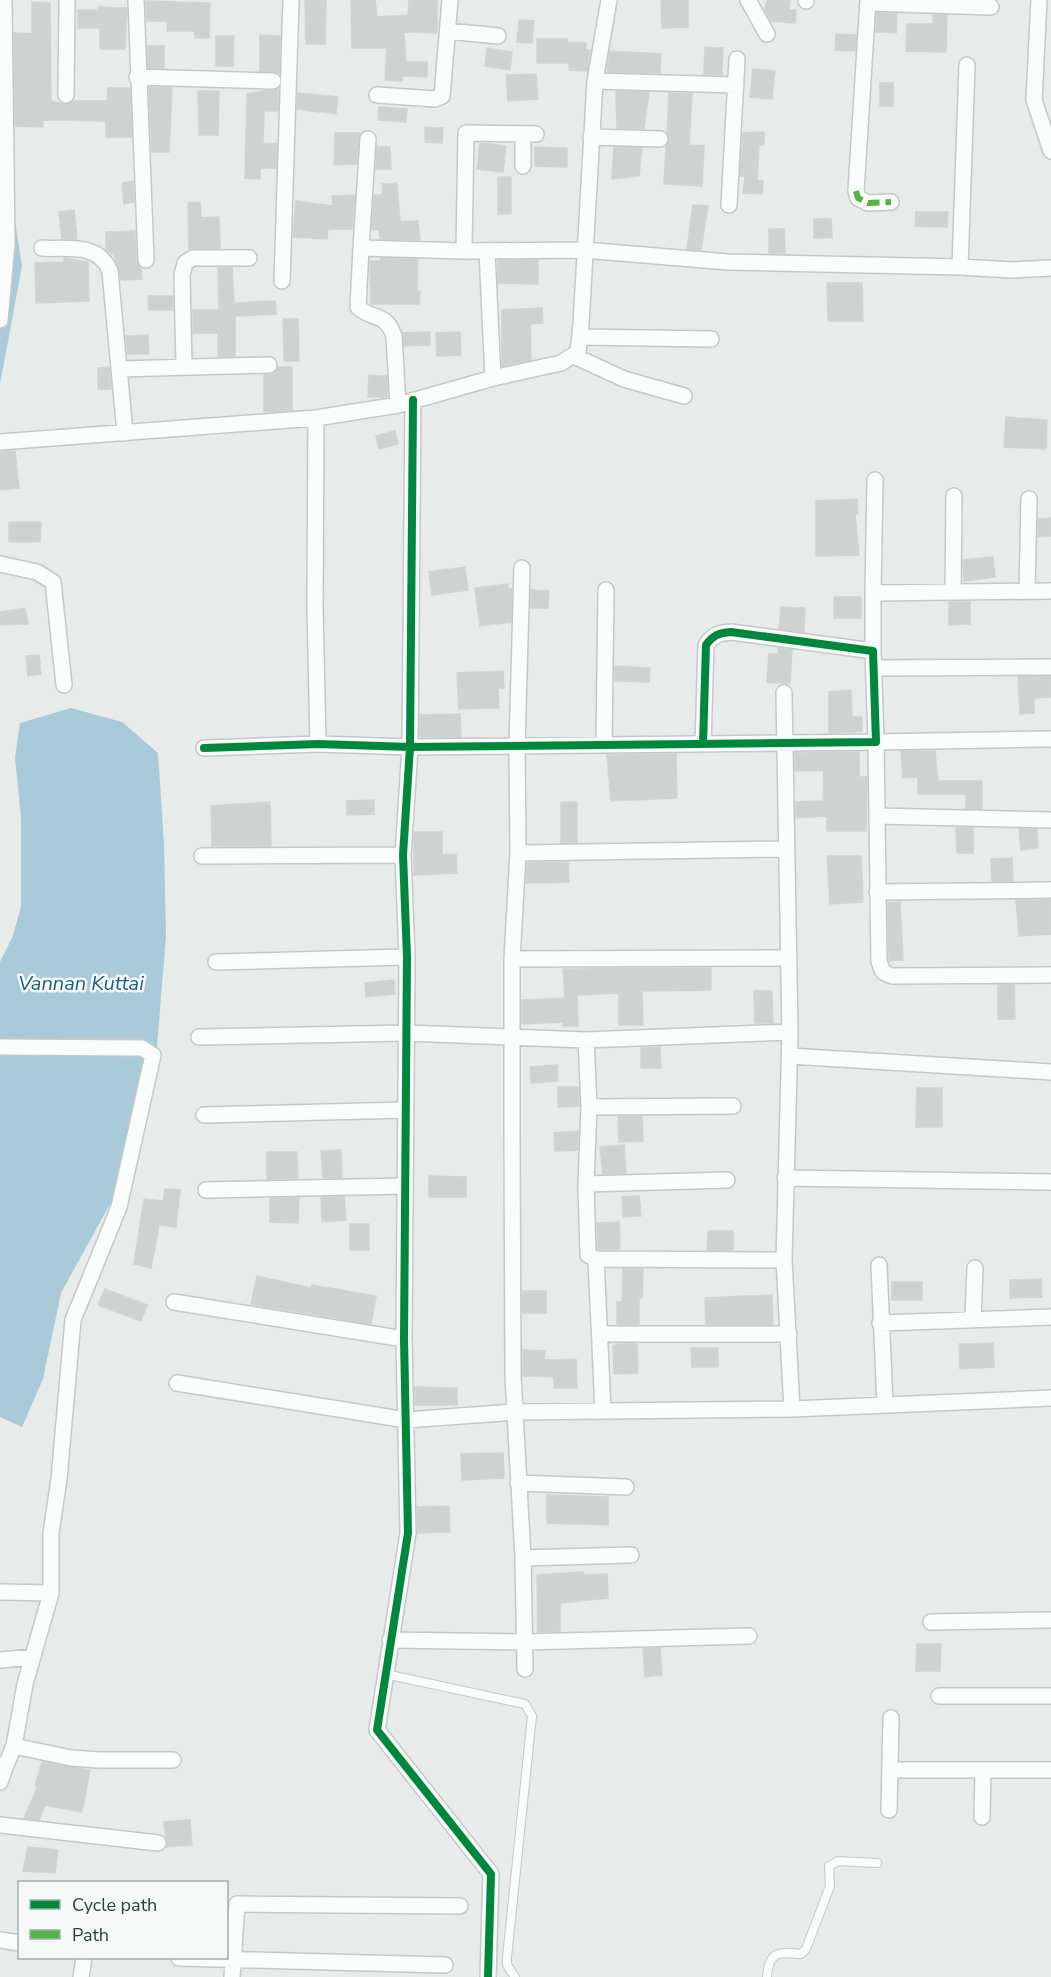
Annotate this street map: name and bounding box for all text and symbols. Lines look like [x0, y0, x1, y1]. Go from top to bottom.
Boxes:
water label: Vannan Kuttai [18, 970, 144, 997]
legend [18, 1881, 228, 1959]
text: Cycle path [72, 1893, 157, 1917]
text: Path [72, 1923, 109, 1947]

